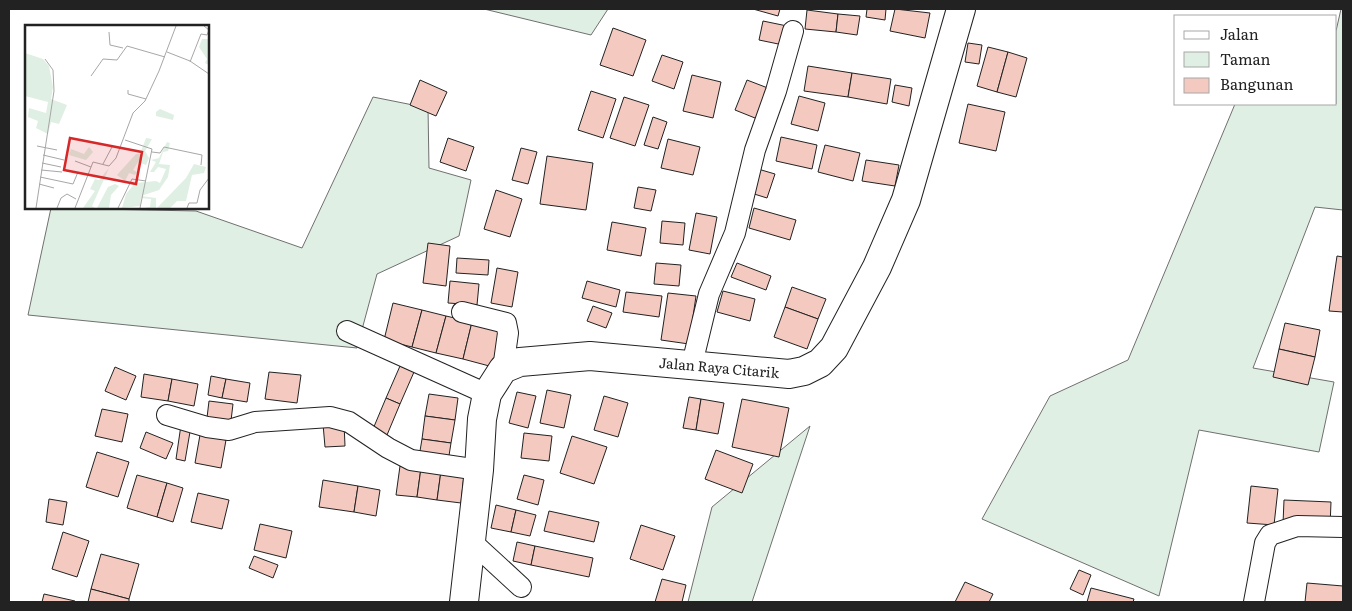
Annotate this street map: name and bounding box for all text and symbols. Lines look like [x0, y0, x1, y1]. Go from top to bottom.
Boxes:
legend [1174, 15, 1337, 105]
text: Jalan [1220, 22, 1259, 45]
inset map [25, 25, 209, 209]
text: Taman [1220, 47, 1270, 70]
text: Bangunan [1220, 72, 1294, 95]
street label: Jalan Raya Citarik [658, 352, 781, 382]

